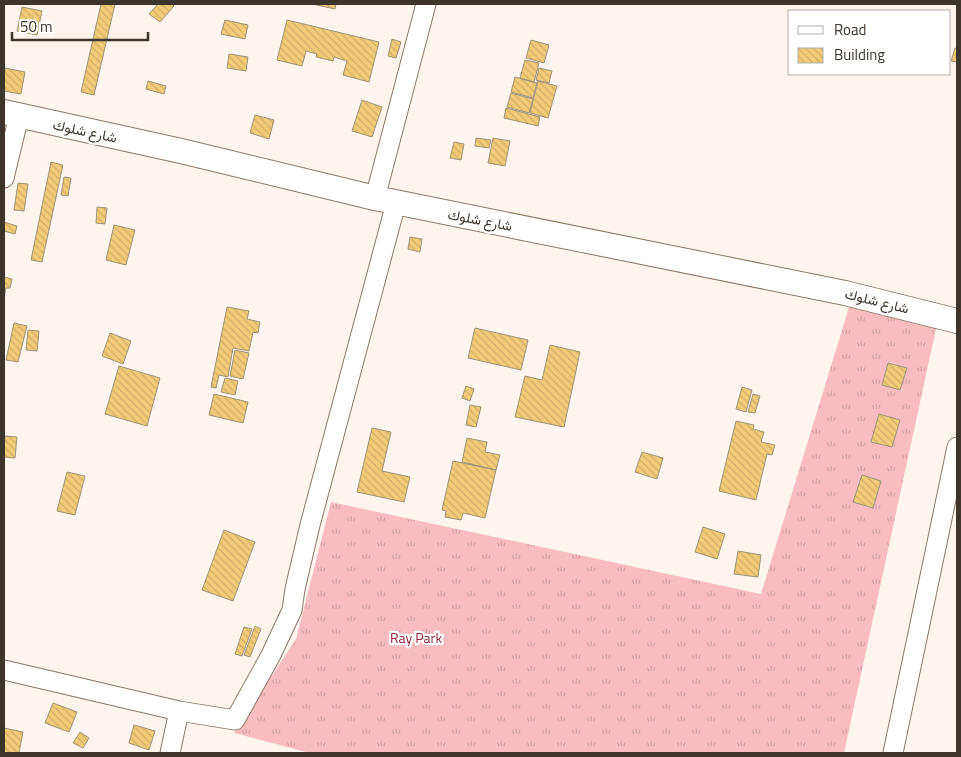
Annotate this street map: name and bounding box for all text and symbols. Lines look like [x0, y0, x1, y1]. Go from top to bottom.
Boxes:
scale bar [12, 10, 149, 42]
legend [788, 10, 951, 75]
text: 50 m [20, 15, 53, 38]
text: Road [834, 18, 866, 41]
text: Building [834, 43, 885, 66]
street label: شارع شلوك [51, 113, 119, 149]
street label: شارع شلوك [446, 203, 514, 237]
street label: شارع شلوك [843, 282, 911, 320]
park label: Ray Park [390, 627, 442, 648]

